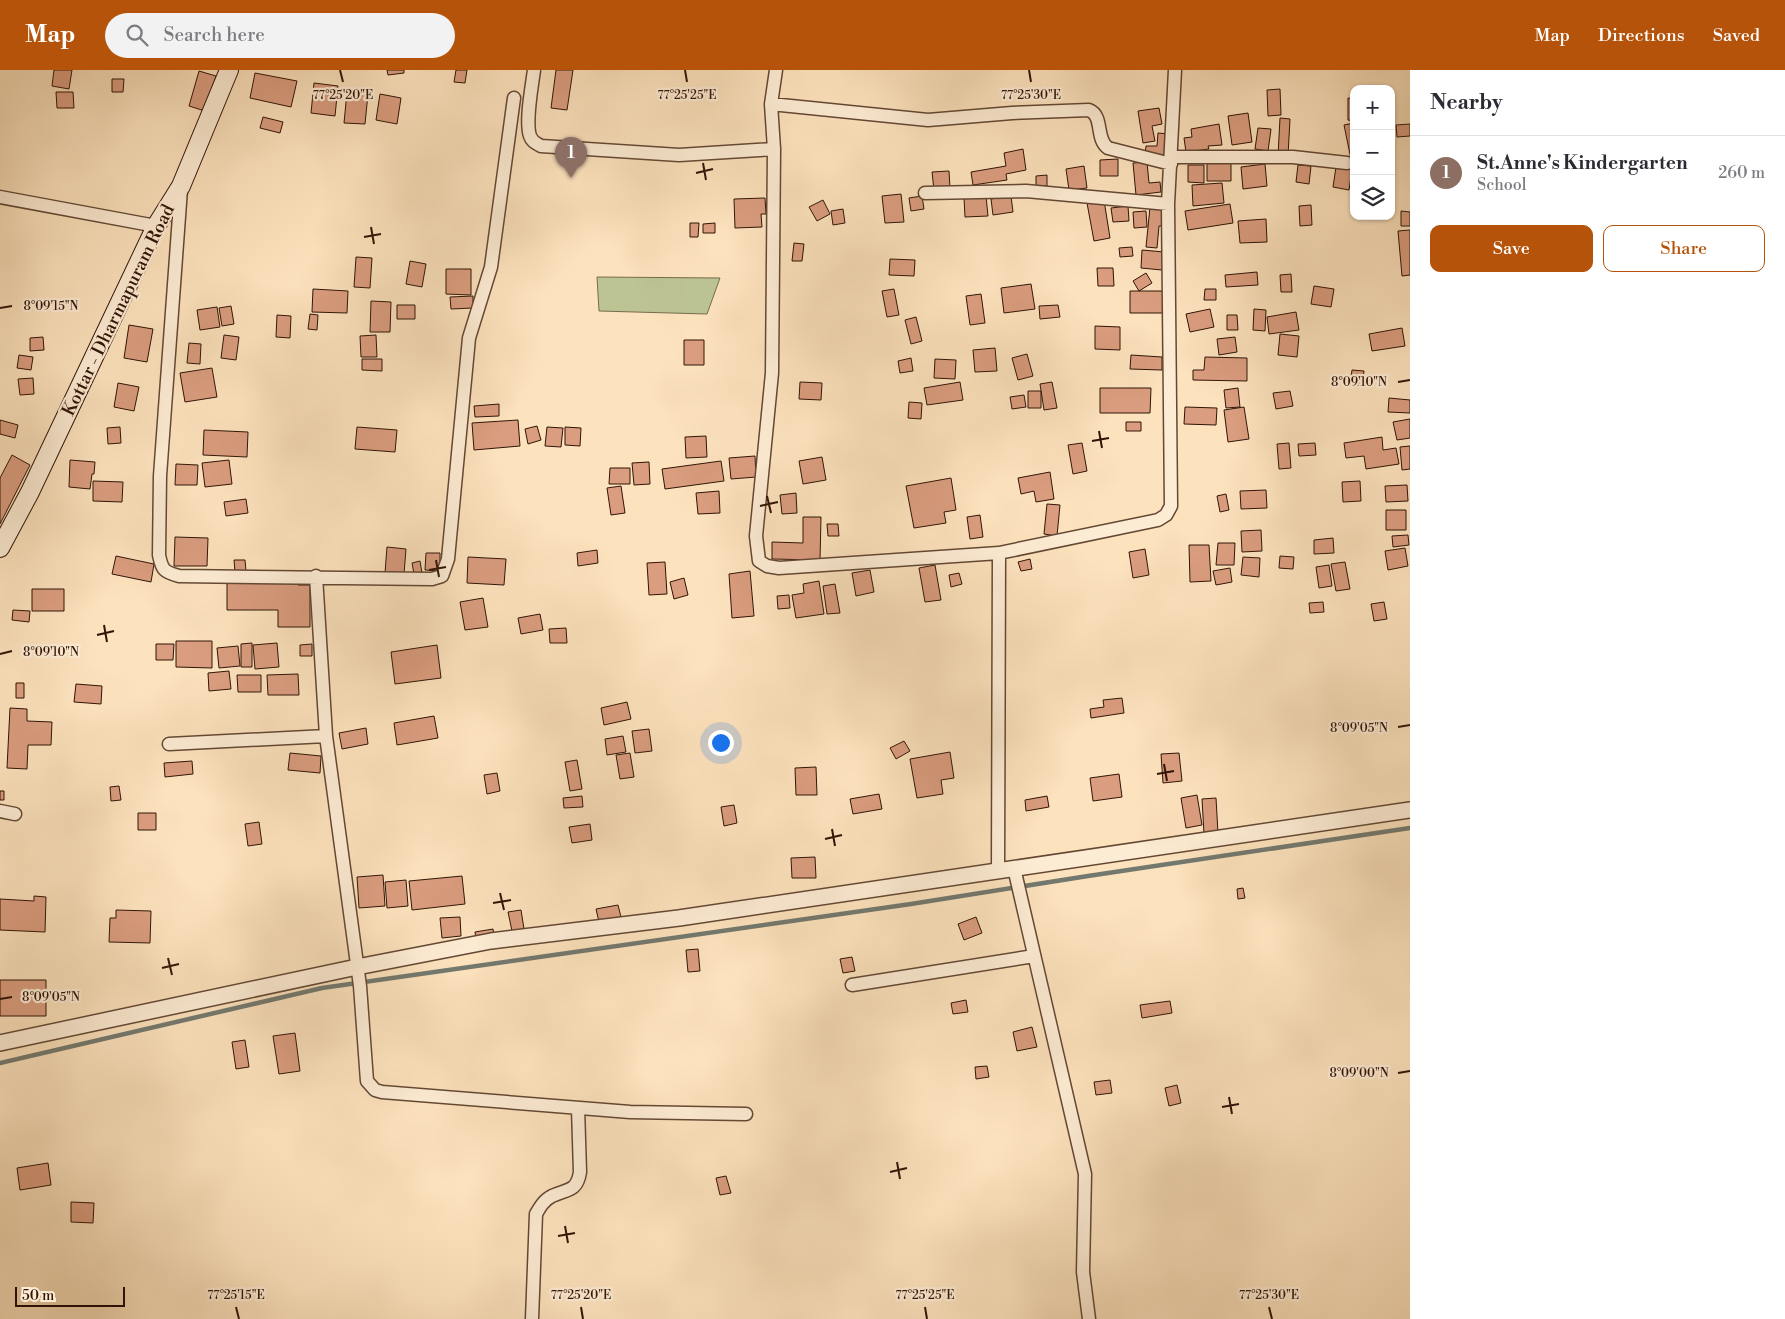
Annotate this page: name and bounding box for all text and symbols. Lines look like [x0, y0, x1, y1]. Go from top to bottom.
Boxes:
search box [105, 13, 455, 58]
text: Map [25, 20, 75, 50]
icon: search [123, 21, 151, 49]
text: Search here [163, 23, 265, 47]
text: Map [1534, 24, 1570, 47]
text: Directions [1598, 24, 1685, 47]
text: Saved [1713, 24, 1760, 47]
map controls [1350, 85, 1395, 220]
button: + [1350, 85, 1395, 130]
text: 77°25'20"E [313, 88, 373, 103]
text: 77°25'25"E [657, 88, 717, 103]
text: 77°25'30"E [1001, 88, 1061, 103]
text: Nearby [1430, 90, 1503, 116]
button: − [1350, 130, 1395, 175]
pin: 1 [555, 137, 587, 178]
text: St.Anne's Kindergarten [1477, 151, 1688, 175]
text: 1 [1442, 163, 1450, 183]
text: 260 m [1718, 163, 1765, 183]
button: layers [1350, 175, 1395, 220]
text: School [1477, 175, 1526, 195]
street label: Kottar - Dharmapuram Road [57, 200, 180, 420]
button: Save [1430, 225, 1593, 272]
button: Share [1603, 225, 1765, 272]
text: 8°09'15"N [23, 299, 79, 314]
text: 8°09'10"N [1331, 375, 1387, 390]
text: 8°09'10"N [23, 645, 79, 660]
text: 8°09'05"N [1330, 721, 1388, 736]
your location [708, 730, 734, 756]
text: 8°09'05"N [22, 990, 80, 1005]
text: 8°09'00"N [1329, 1066, 1389, 1081]
scale bar [15, 1284, 125, 1307]
text: 50 m [22, 1287, 54, 1305]
text: 77°25'15"E [207, 1288, 265, 1303]
text: 77°25'20"E [551, 1288, 611, 1303]
text: 77°25'25"E [895, 1288, 955, 1303]
text: 77°25'30"E [1239, 1288, 1299, 1303]

